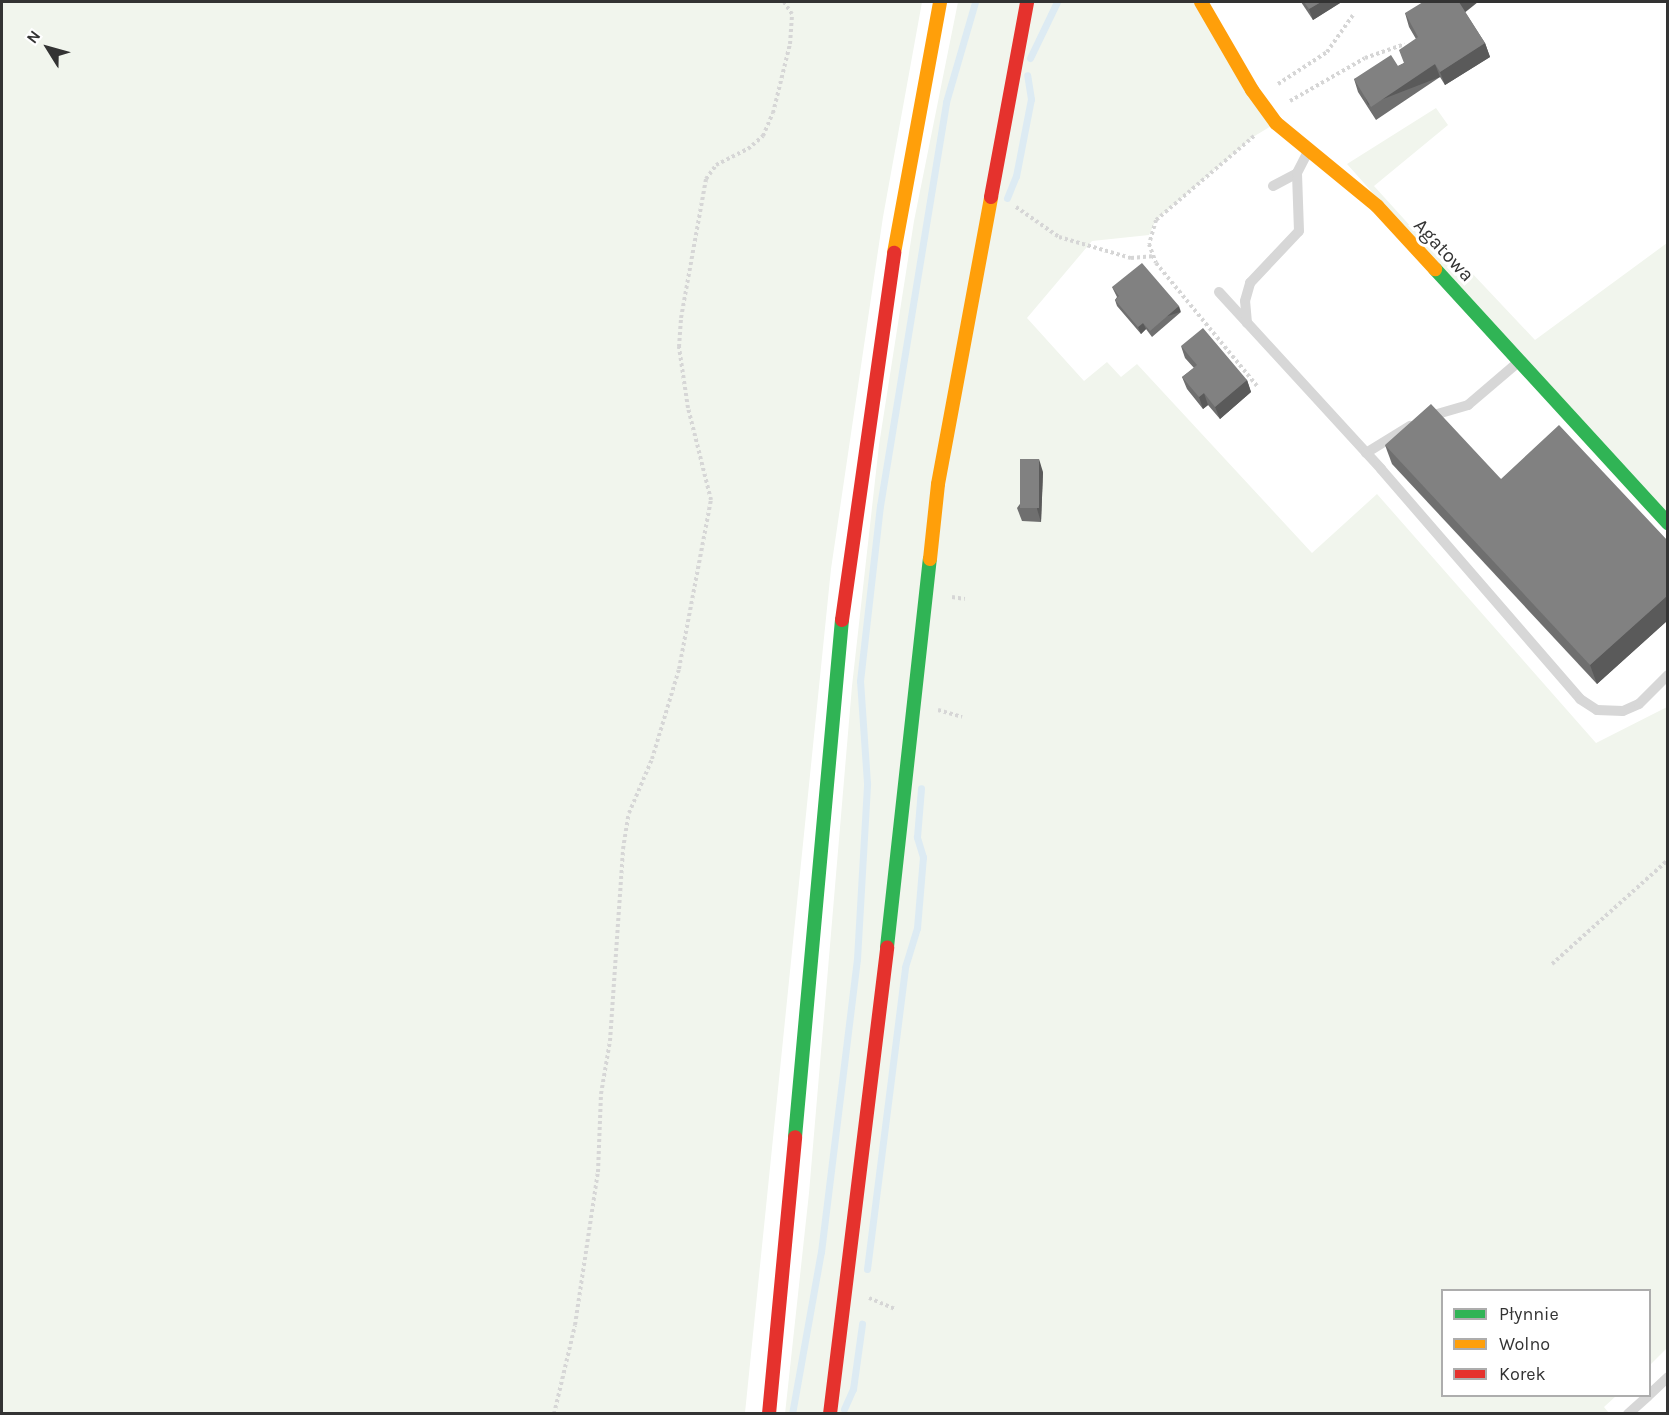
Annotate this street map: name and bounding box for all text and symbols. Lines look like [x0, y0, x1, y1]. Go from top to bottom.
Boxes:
north arrow [18, 18, 78, 78]
text: N [22, 27, 44, 47]
street label: Agatowa [1409, 213, 1479, 287]
legend [1441, 1289, 1651, 1397]
text: Płynnie [1499, 1303, 1559, 1325]
text: Wolno [1499, 1333, 1550, 1355]
text: Korek [1499, 1363, 1546, 1385]

